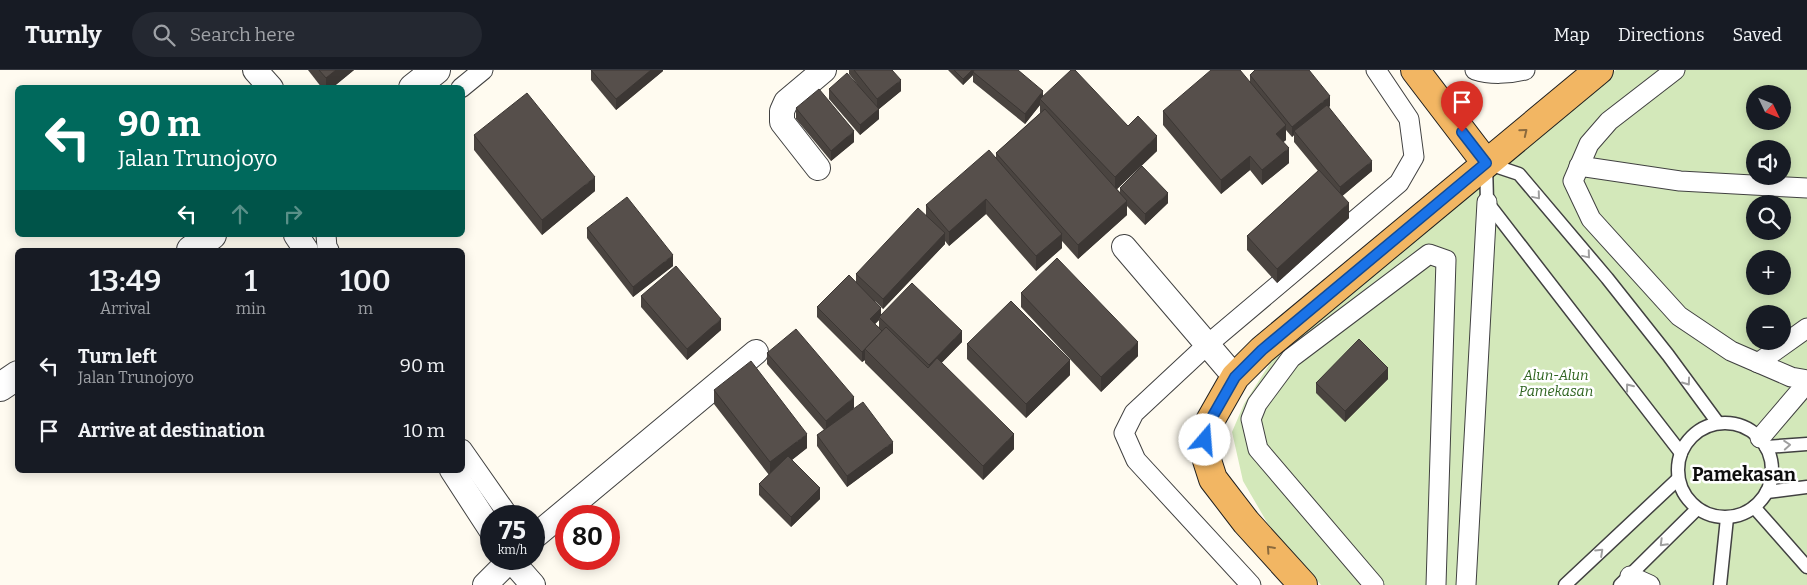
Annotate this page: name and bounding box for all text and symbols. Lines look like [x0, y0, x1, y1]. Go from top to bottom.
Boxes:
search box [132, 12, 482, 57]
text: Turnly [25, 21, 102, 49]
icon: search [150, 21, 178, 49]
text: Search here [190, 23, 295, 46]
text: Map [1554, 24, 1590, 46]
text: Directions [1618, 24, 1705, 46]
text: Saved [1733, 24, 1782, 46]
pin [1441, 81, 1483, 132]
north arrow [1746, 85, 1791, 130]
map controls [1746, 85, 1791, 350]
icon: arrive [1448, 88, 1476, 116]
text: 90 m [118, 103, 201, 145]
icon: left [35, 105, 100, 170]
one-way arrow [1518, 129, 1527, 138]
button: sound [1746, 140, 1791, 185]
text: Jalan Trunojoyo [118, 145, 277, 172]
one-way arrow [1532, 190, 1540, 199]
button: search [1746, 195, 1791, 240]
icon: left [173, 200, 201, 228]
icon: ahead [226, 200, 254, 228]
icon: right [279, 200, 307, 228]
one-way arrow [1581, 249, 1590, 258]
button: + [1746, 250, 1791, 295]
text: 13:49 [89, 263, 162, 299]
text: 1 [244, 263, 257, 299]
text: 100 [340, 263, 391, 299]
text: Arrival [100, 299, 151, 318]
text: min [236, 299, 266, 318]
text: m [358, 299, 373, 318]
button: − [1746, 305, 1791, 350]
text: Turn left [78, 345, 157, 368]
icon: left [35, 352, 63, 380]
text: 90 m [400, 354, 445, 377]
park label: Alun-Alun Pamekasan [1519, 367, 1593, 400]
text: Jalan Trunojoyo [78, 368, 194, 387]
one-way arrow [1682, 376, 1690, 385]
one-way arrow [1627, 384, 1635, 393]
position arrow [1178, 413, 1230, 465]
icon: arrive [35, 417, 63, 445]
text: Arrive at destination [78, 419, 265, 442]
text: 10 m [403, 419, 445, 442]
one-way arrow [1783, 440, 1791, 451]
district label: Pamekasan [1692, 463, 1797, 486]
speed limit sign: 80 [555, 505, 620, 570]
text: 75 [499, 516, 526, 546]
one-way arrow [1660, 537, 1669, 546]
text: km/h [498, 543, 527, 557]
one-way arrow [1267, 545, 1276, 554]
one-way arrow [1595, 549, 1604, 558]

